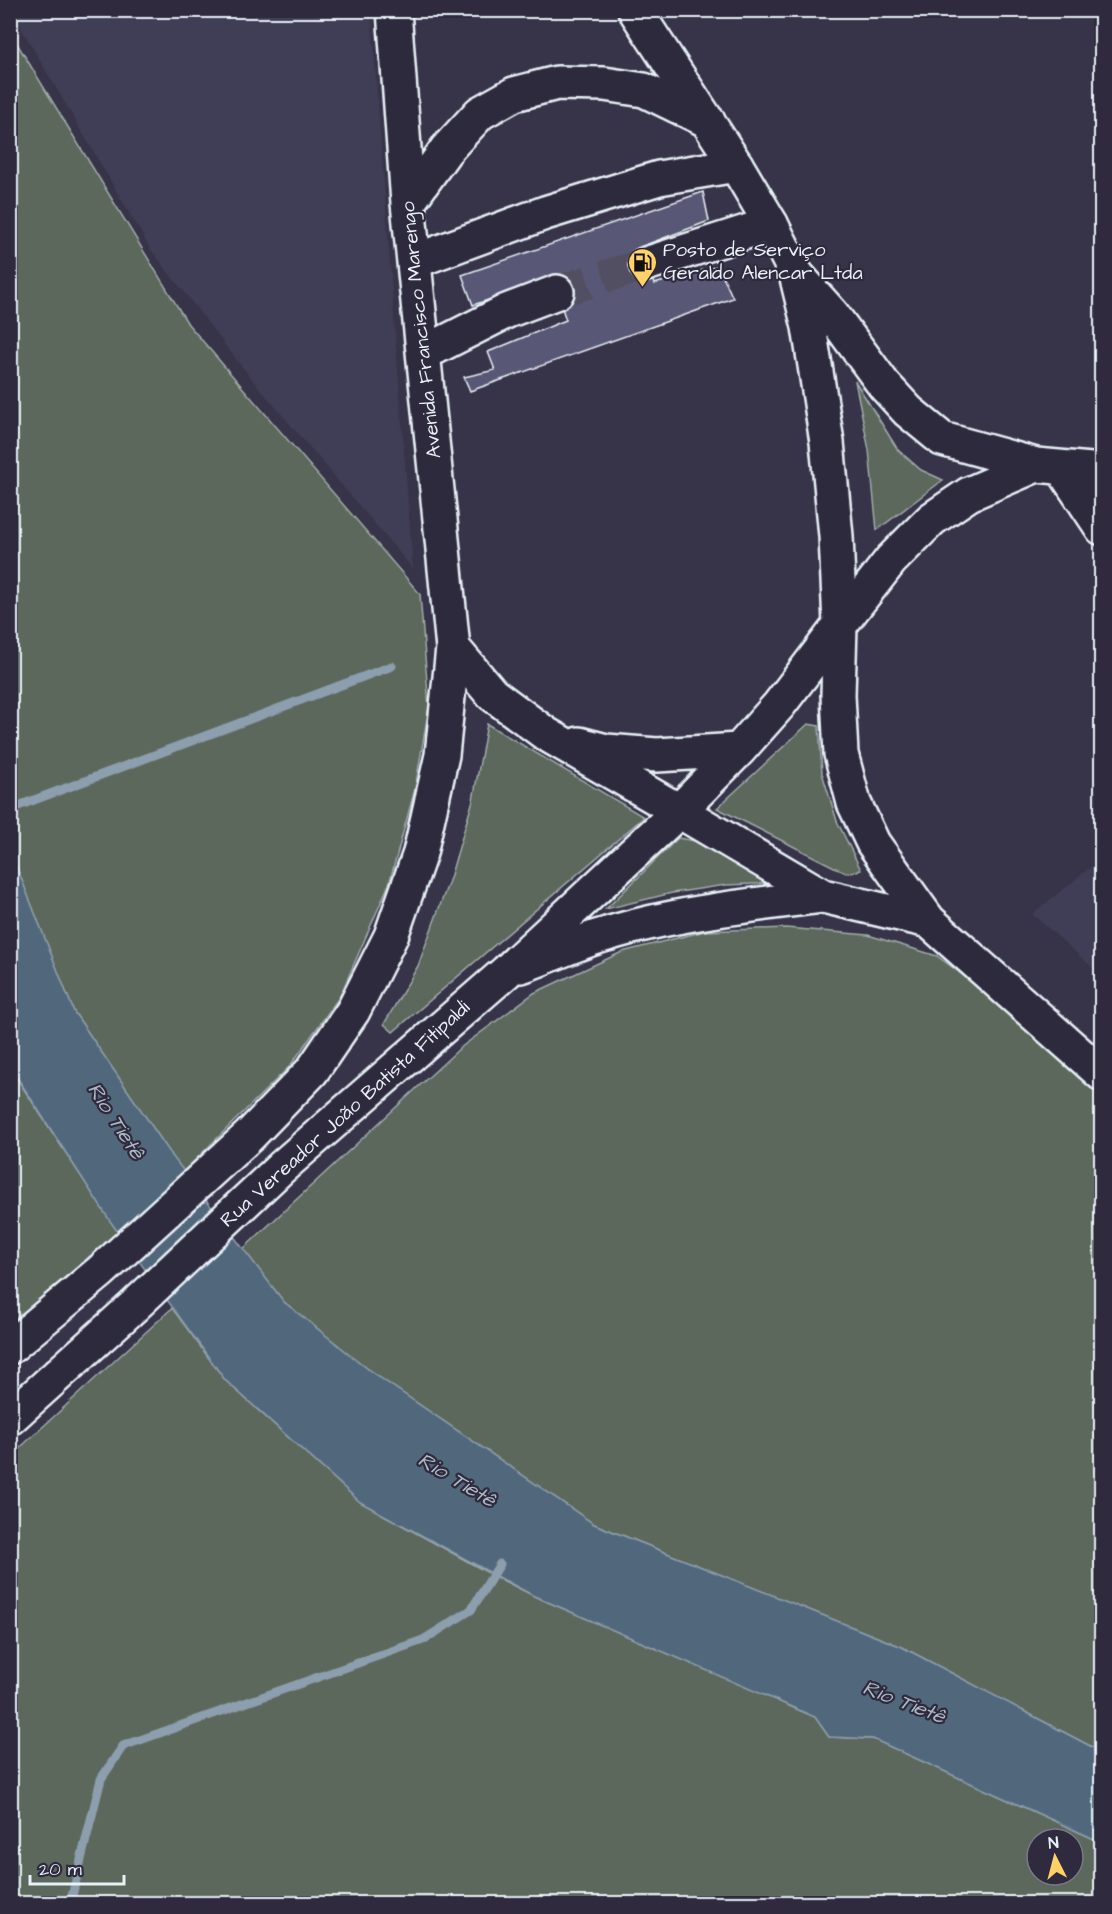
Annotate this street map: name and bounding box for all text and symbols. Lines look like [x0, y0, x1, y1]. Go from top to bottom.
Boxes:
street label: Avenida Francisco Marengo [394, 200, 449, 460]
place label: Posto de Serviço Geraldo Alencar Ltda [663, 236, 863, 287]
fuel station icon: Posto de Serviço Geraldo Alencar Ltda [626, 246, 658, 288]
street label: Rua Vereador João Batista Fitipaldi [214, 994, 476, 1234]
water label: Rio Tietê [80, 1077, 152, 1166]
water label: Rio Tietê [413, 1445, 503, 1515]
water label: Rio Tietê [859, 1673, 951, 1732]
north arrow [1025, 1827, 1085, 1887]
text: N [1047, 1832, 1060, 1855]
scale bar [30, 1848, 124, 1886]
text: 20 m [39, 1857, 82, 1882]

